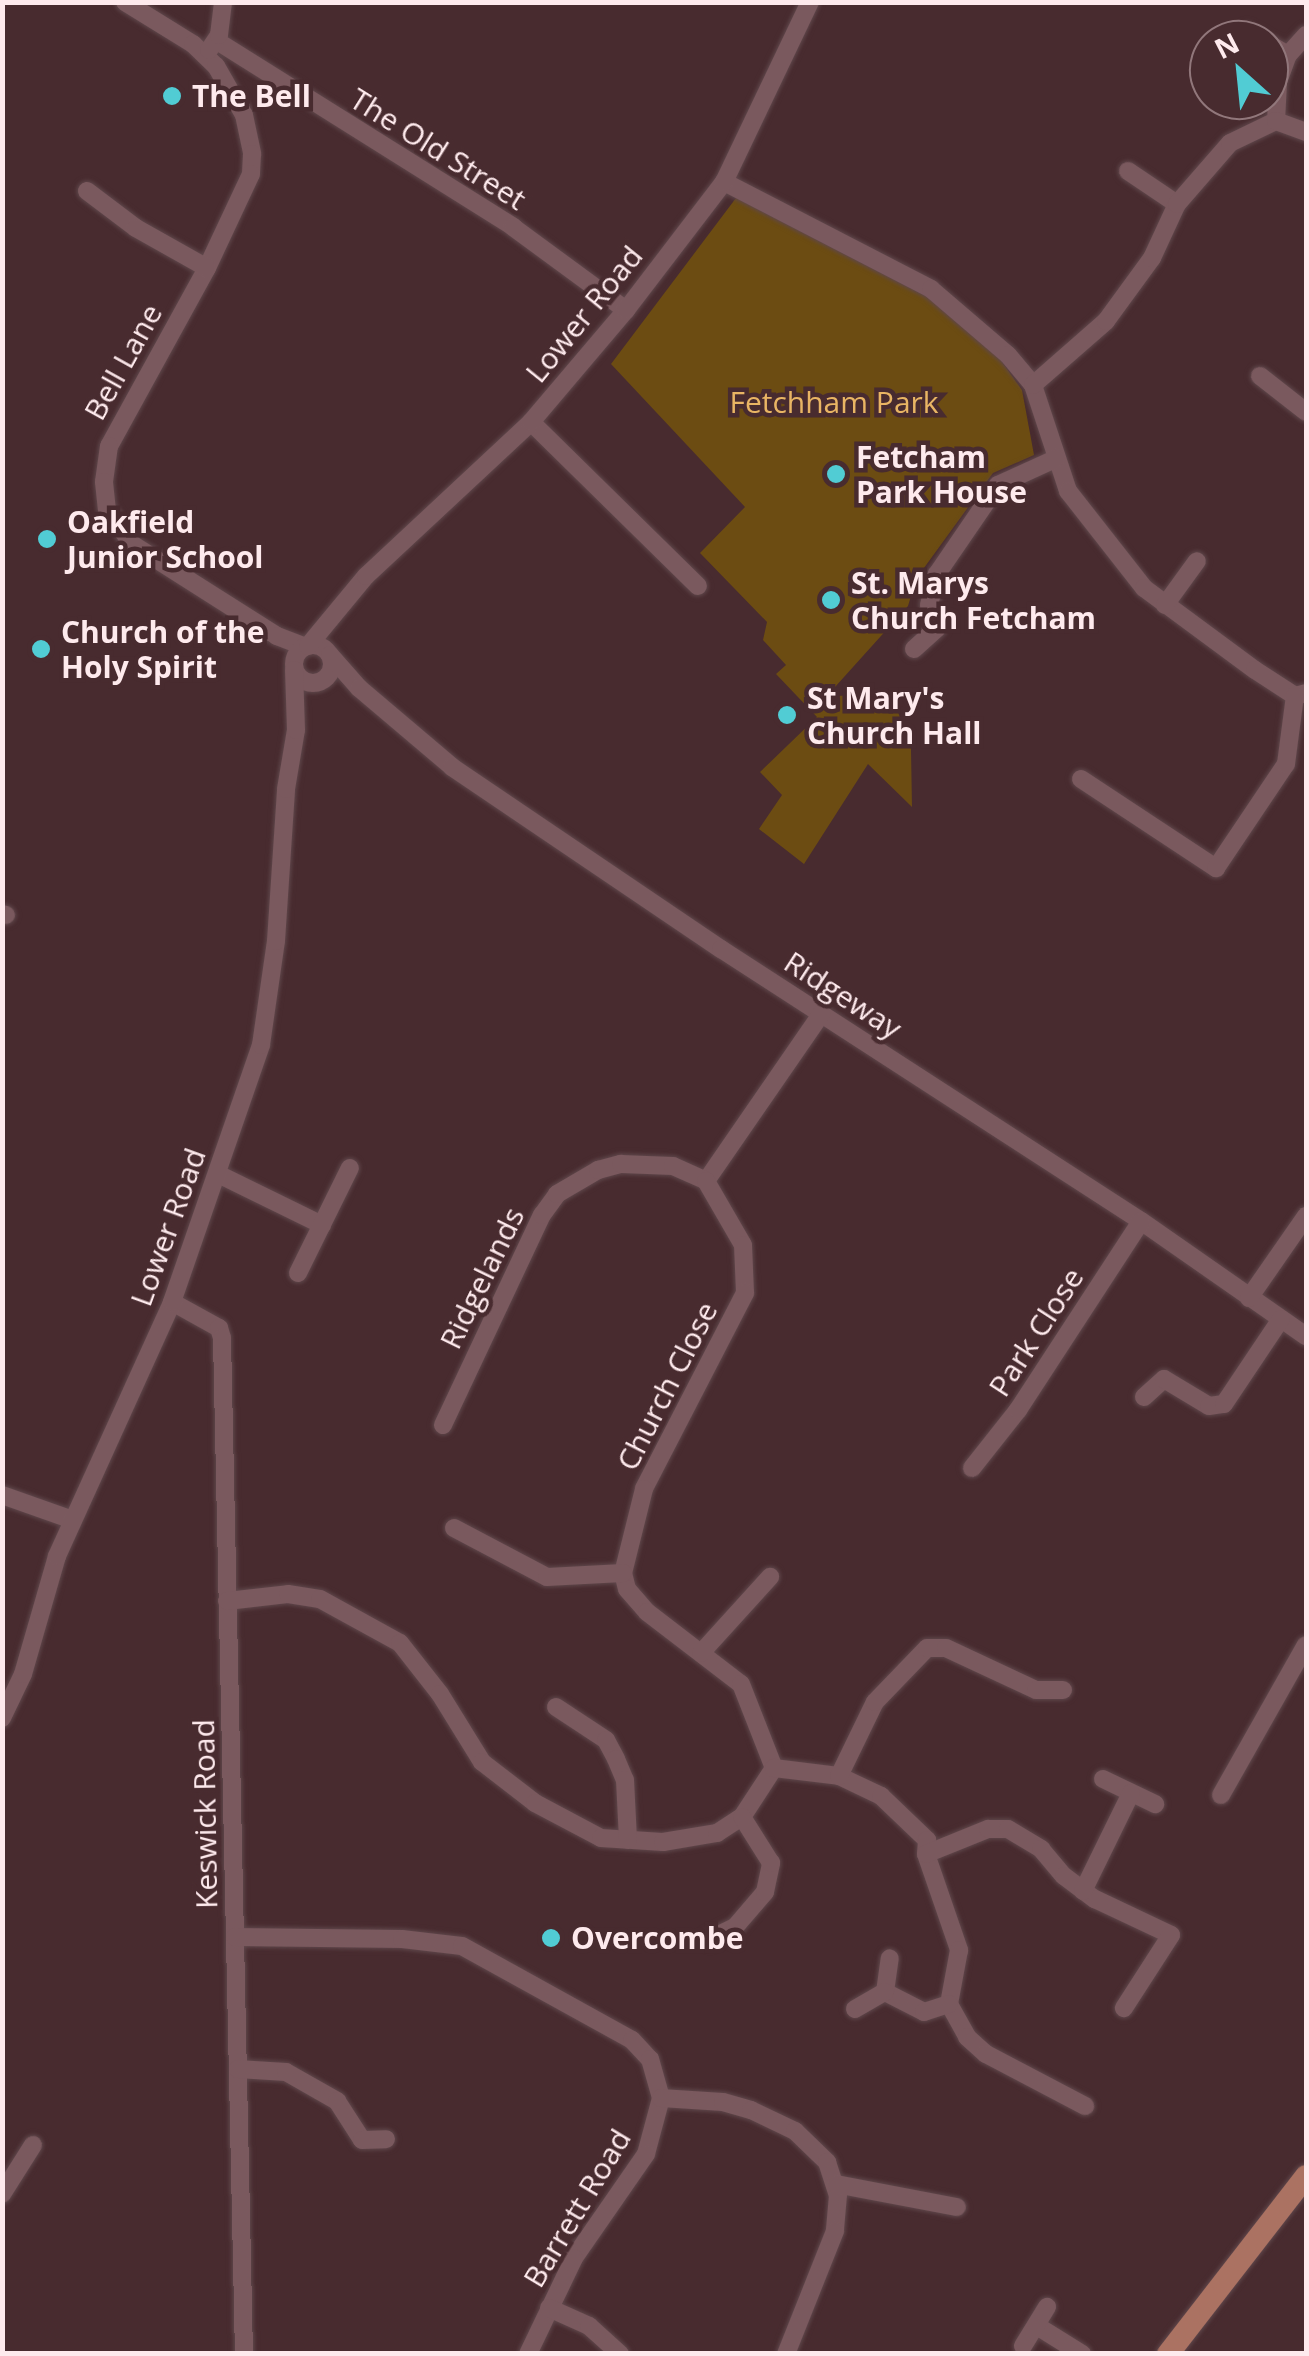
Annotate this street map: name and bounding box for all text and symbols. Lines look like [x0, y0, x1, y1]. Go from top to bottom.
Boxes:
north arrow [1189, 20, 1289, 120]
text: N [1208, 23, 1245, 67]
place label: The Bell [192, 78, 311, 114]
street label: The Old Street [343, 81, 533, 217]
marker: The Bell [161, 85, 183, 107]
street label: Lower Road [518, 238, 650, 390]
street label: Bell Lane [77, 298, 169, 426]
park label: Fetchham Park [729, 384, 939, 420]
place label: Fetcham Park House [856, 439, 1027, 510]
marker: Fetcham Park House [825, 463, 847, 485]
place label: Oakfield Junior School [67, 504, 263, 574]
marker: Oakfield Junior School [36, 528, 58, 550]
place label: St. Marys Church Fetcham [851, 565, 1096, 636]
marker: St. Marys Church Fetcham [820, 589, 842, 611]
place label: Church of the Holy Spirit [61, 614, 265, 684]
marker: Church of the Holy Spirit [30, 638, 52, 660]
place label: St Mary's Church Hall [807, 680, 981, 750]
marker: St Mary's Church Hall [776, 704, 798, 726]
street label: Ridgeway [778, 944, 908, 1046]
street label: Lower Road [123, 1143, 213, 1311]
street label: Ridgelands [432, 1201, 532, 1355]
street label: Park Close [981, 1261, 1091, 1403]
street label: Church Close [609, 1296, 725, 1476]
street label: Keswick Road [185, 1719, 225, 1909]
place label: Overcombe [571, 1920, 743, 1956]
marker: Overcombe [540, 1927, 562, 1949]
street label: Barrett Road [516, 2122, 638, 2294]

